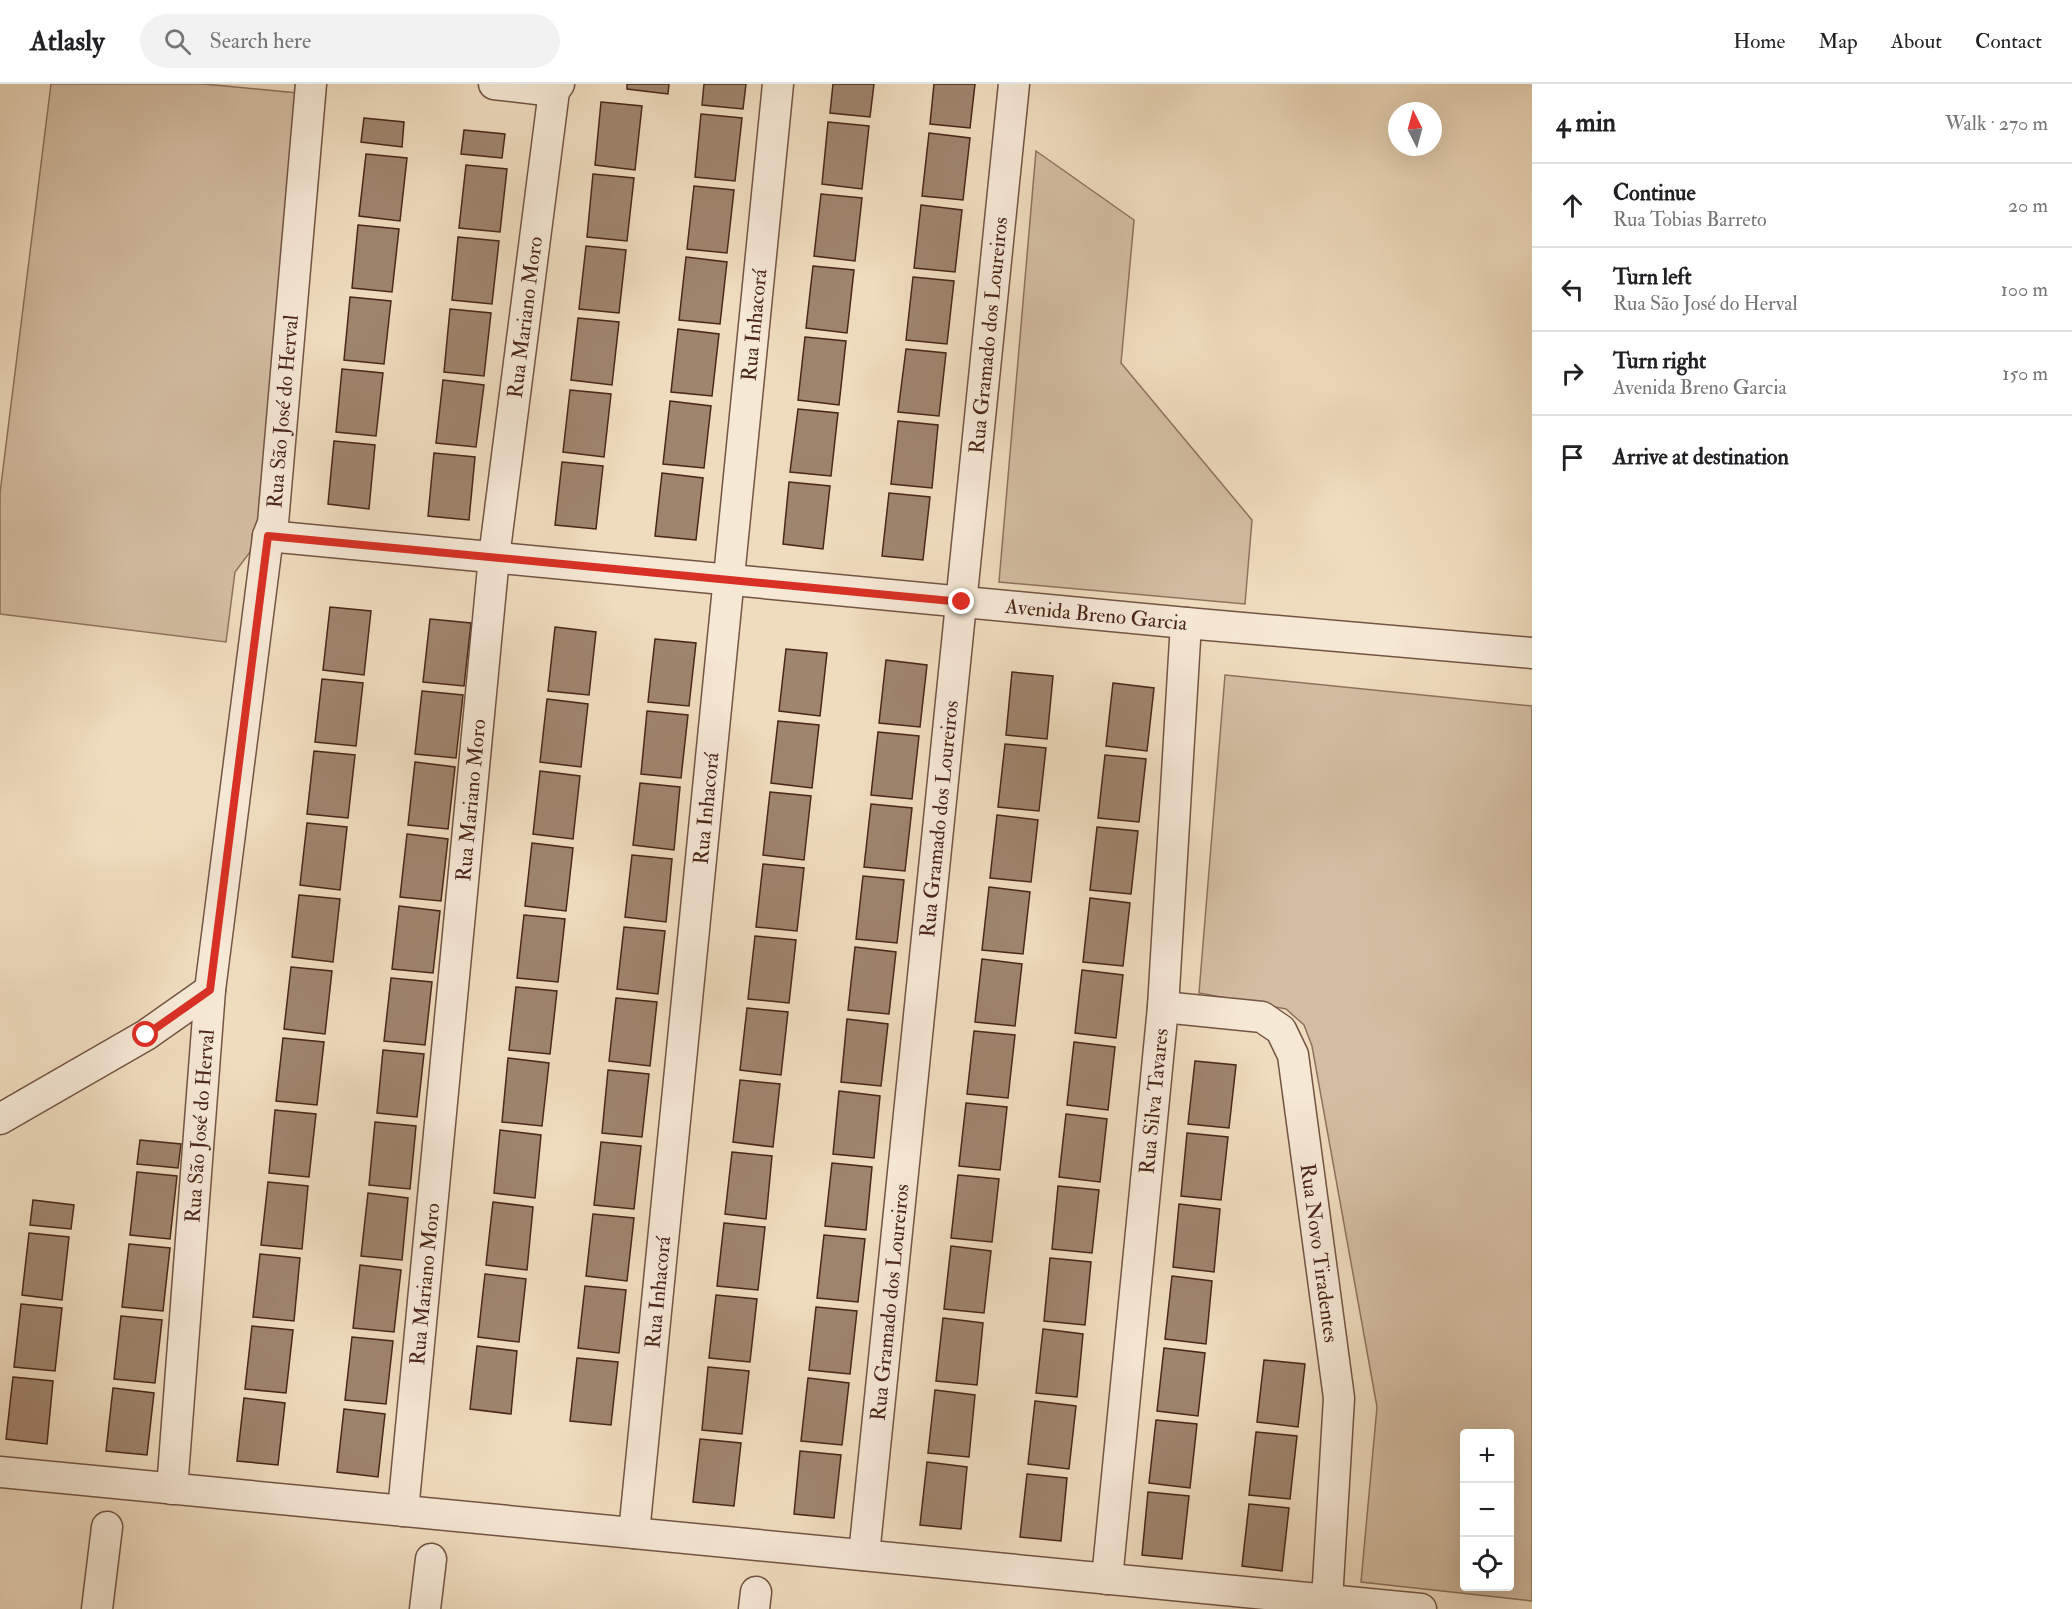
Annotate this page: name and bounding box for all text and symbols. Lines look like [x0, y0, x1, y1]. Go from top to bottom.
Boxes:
search box [140, 14, 560, 68]
text: Atlasly [30, 24, 104, 59]
icon: search [161, 25, 194, 58]
text: Search here [209, 27, 311, 55]
text: Home [1733, 28, 1785, 55]
text: Map [1818, 28, 1858, 55]
text: About [1891, 28, 1942, 55]
text: Contact [1975, 28, 2042, 55]
north arrow [1388, 102, 1442, 156]
text: 4 min [1556, 107, 1616, 139]
text: Walk · 270 m [1945, 111, 2048, 136]
text: Continue [1613, 179, 1696, 207]
icon: ahead [1556, 189, 1589, 222]
text: 20 m [2008, 193, 2048, 218]
text: Rua Tobias Barreto [1613, 207, 1767, 232]
street label: Rua Gramado dos Loureiros [963, 215, 1014, 455]
street label: Rua Mariano Moro [502, 235, 549, 400]
text: Turn left [1613, 263, 1692, 291]
street label: Rua Inhacorá [736, 267, 774, 382]
icon: left [1556, 273, 1589, 306]
text: 100 m [2001, 277, 2048, 302]
text: Rua São José do Herval [1613, 291, 1798, 316]
street label: Rua São José do Herval [261, 313, 305, 509]
text: Turn right [1613, 347, 1706, 375]
icon: right [1556, 357, 1589, 390]
text: 150 m [2002, 361, 2048, 386]
text: Avenida Breno Garcia [1613, 375, 1787, 400]
icon: arrive [1556, 441, 1589, 474]
text: Arrive at destination [1613, 443, 1789, 471]
route end [948, 588, 974, 614]
street label: Avenida Breno Garcia [1003, 593, 1189, 637]
street label: Rua Gramado dos Loureiros [914, 699, 965, 939]
street label: Rua Mariano Moro [450, 718, 492, 883]
street label: Rua Inhacorá [687, 751, 726, 866]
route start [132, 1021, 158, 1047]
street label: Rua Silva Tavares [1134, 1027, 1175, 1175]
street label: Rua São José do Herval [179, 1028, 221, 1224]
street label: Rua Novo Tiradentes [1294, 1162, 1344, 1344]
street label: Rua Gramado dos Loureiros [865, 1182, 916, 1422]
street label: Rua Mariano Moro [404, 1202, 446, 1366]
street label: Rua Inhacorá [639, 1234, 677, 1350]
map controls [1460, 1429, 1514, 1591]
button: + [1460, 1429, 1514, 1483]
button: − [1460, 1483, 1514, 1537]
button: locate [1460, 1537, 1514, 1591]

